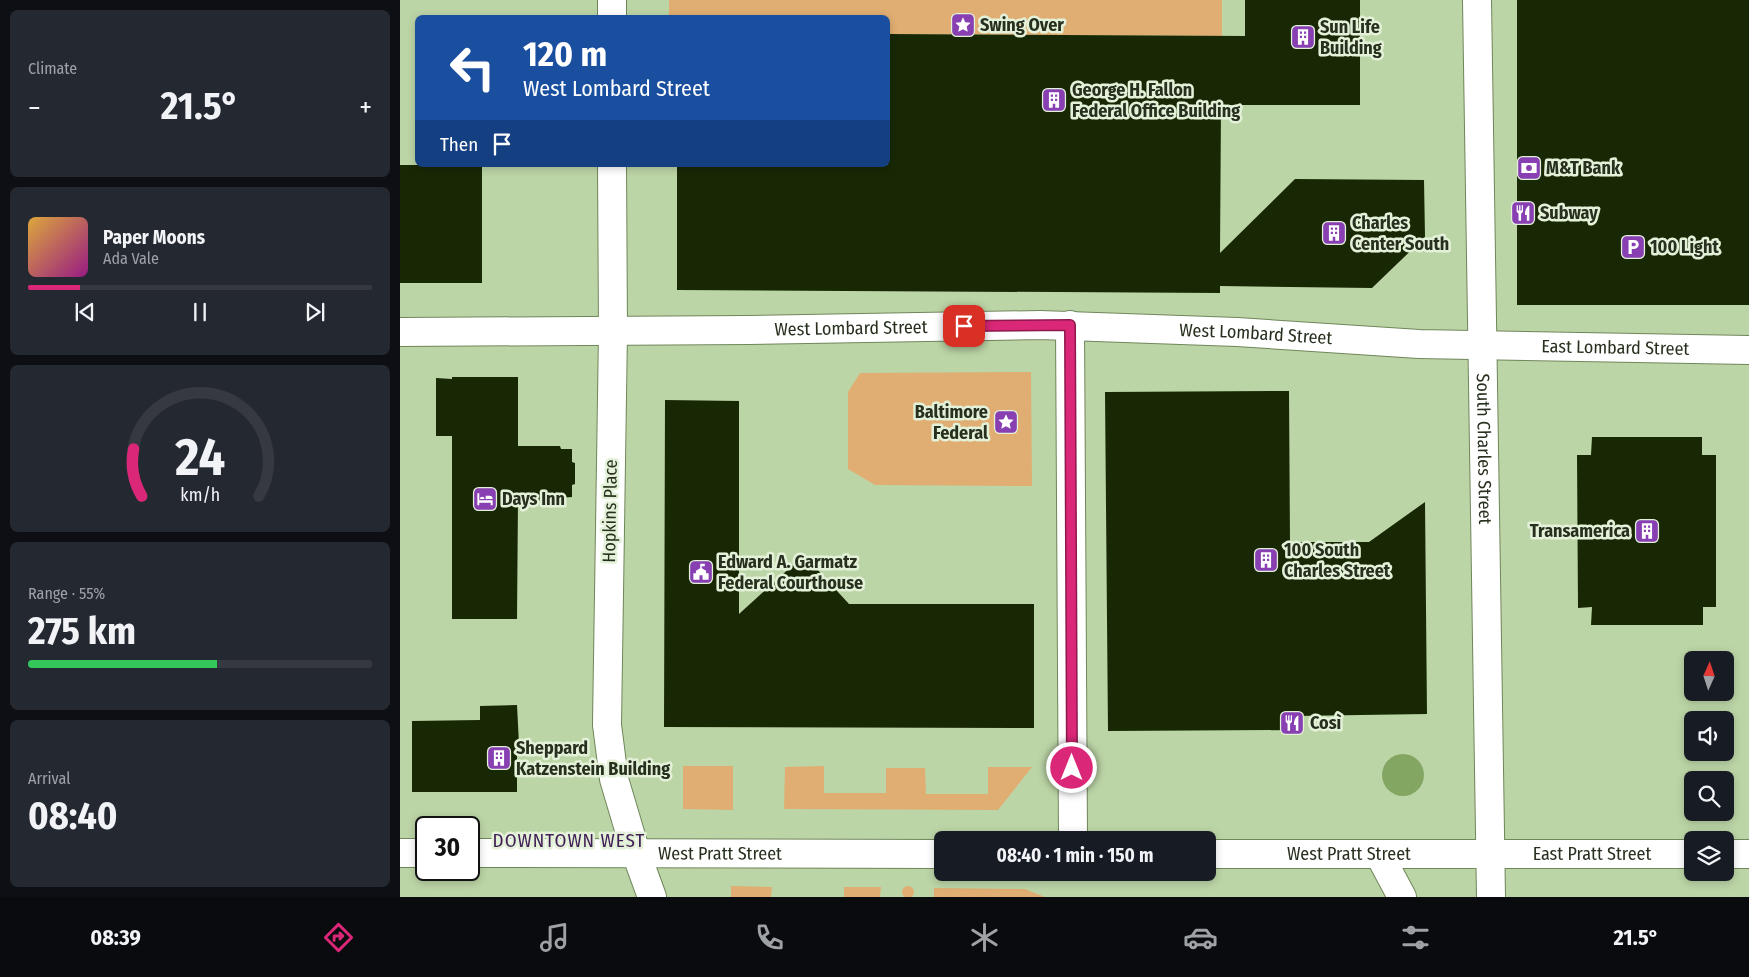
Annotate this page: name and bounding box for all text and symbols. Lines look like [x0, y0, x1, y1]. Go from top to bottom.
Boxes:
place icon: Swing Over [950, 12, 976, 38]
place label: Swing Over [980, 14, 1064, 36]
place label: Sun Life Building [1320, 16, 1382, 59]
building icon: Sun Life Building [1290, 24, 1316, 50]
text: 120 m [523, 33, 607, 75]
icon: left [440, 35, 505, 100]
text: Climate [28, 59, 77, 78]
text: West Lombard Street [523, 75, 710, 102]
place label: George H. Fallon Federal Office Building [1072, 79, 1240, 122]
text: 21.5° [161, 83, 239, 129]
building icon: George H. Fallon Federal Office Building [1041, 87, 1067, 113]
text: − [28, 91, 41, 124]
text: + [359, 91, 372, 124]
icon: arrive [488, 130, 516, 158]
text: Then [440, 133, 478, 156]
bank icon: M&T Bank [1516, 155, 1542, 181]
place label: M&T Bank [1546, 157, 1621, 179]
restaurant icon: Subway [1510, 200, 1536, 226]
place label: Subway [1540, 202, 1598, 224]
place label: Charles Center South [1352, 212, 1449, 255]
building icon: Charles Center South [1321, 220, 1347, 246]
text: Paper Moons [103, 226, 205, 249]
parking icon: 100 Light [1620, 234, 1646, 260]
place label: 100 Light [1650, 236, 1719, 258]
text: Ada Vale [103, 249, 159, 268]
icon: previous [71, 298, 99, 326]
icon: pause [186, 298, 214, 326]
icon: next [301, 298, 329, 326]
pin [943, 305, 985, 347]
icon: arrive [950, 312, 978, 340]
street label: West Lombard Street [774, 316, 928, 341]
street label: West Lombard Street [1179, 319, 1333, 349]
street label: East Lombard Street [1541, 335, 1690, 360]
street label: South Charles Street [1472, 373, 1496, 525]
place label: Baltimore Federal [915, 401, 988, 444]
place icon: Baltimore Federal [993, 409, 1019, 435]
text: 24 [174, 426, 225, 489]
street label: Hopkins Place [598, 459, 622, 563]
text: km/h [180, 484, 220, 506]
hotel icon: Days Inn [472, 486, 498, 512]
place label: Days Inn [502, 488, 565, 510]
building icon: Transamerica [1634, 518, 1660, 544]
place label: Transamerica [1530, 520, 1630, 542]
place label: 100 South Charles Street [1284, 539, 1391, 582]
building icon: 100 South Charles Street [1253, 547, 1279, 573]
place label: Edward A. Garmatz Federal Courthouse [718, 551, 863, 594]
public building icon: Edward A. Garmatz Federal Courthouse [688, 559, 714, 585]
text: Range · 55% [28, 584, 105, 603]
text: 275 km [28, 608, 136, 654]
north arrow [1684, 651, 1734, 701]
map controls [1684, 651, 1734, 881]
restaurant icon: Così [1279, 710, 1305, 736]
button: sound [1684, 711, 1734, 761]
place label: Così [1310, 712, 1342, 734]
place label: Sheppard Katzenstein Building [516, 737, 670, 780]
position arrow [1045, 741, 1097, 793]
building icon: Sheppard Katzenstein Building [486, 745, 512, 771]
text: Arrival [28, 769, 70, 788]
button: search [1684, 771, 1734, 821]
text: 08:40 [28, 793, 118, 839]
speed limit sign: 30 [415, 816, 480, 881]
district label: DOWNTOWN WEST [493, 829, 645, 852]
button: layers [1684, 831, 1734, 881]
street label: West Pratt Street [658, 842, 782, 865]
street label: West Pratt Street [1287, 843, 1411, 865]
street label: East Pratt Street [1533, 843, 1651, 865]
text: 08:40 · 1 min · 150 m [997, 844, 1153, 867]
icon: directions [321, 920, 356, 955]
icon: music [537, 920, 572, 955]
icon: phone [752, 920, 787, 955]
icon: climate [967, 920, 1002, 955]
icon: car [1183, 920, 1218, 955]
icon: filters [1398, 920, 1433, 955]
text: 08:39 [90, 924, 141, 951]
text: 21.5° [1614, 924, 1659, 951]

